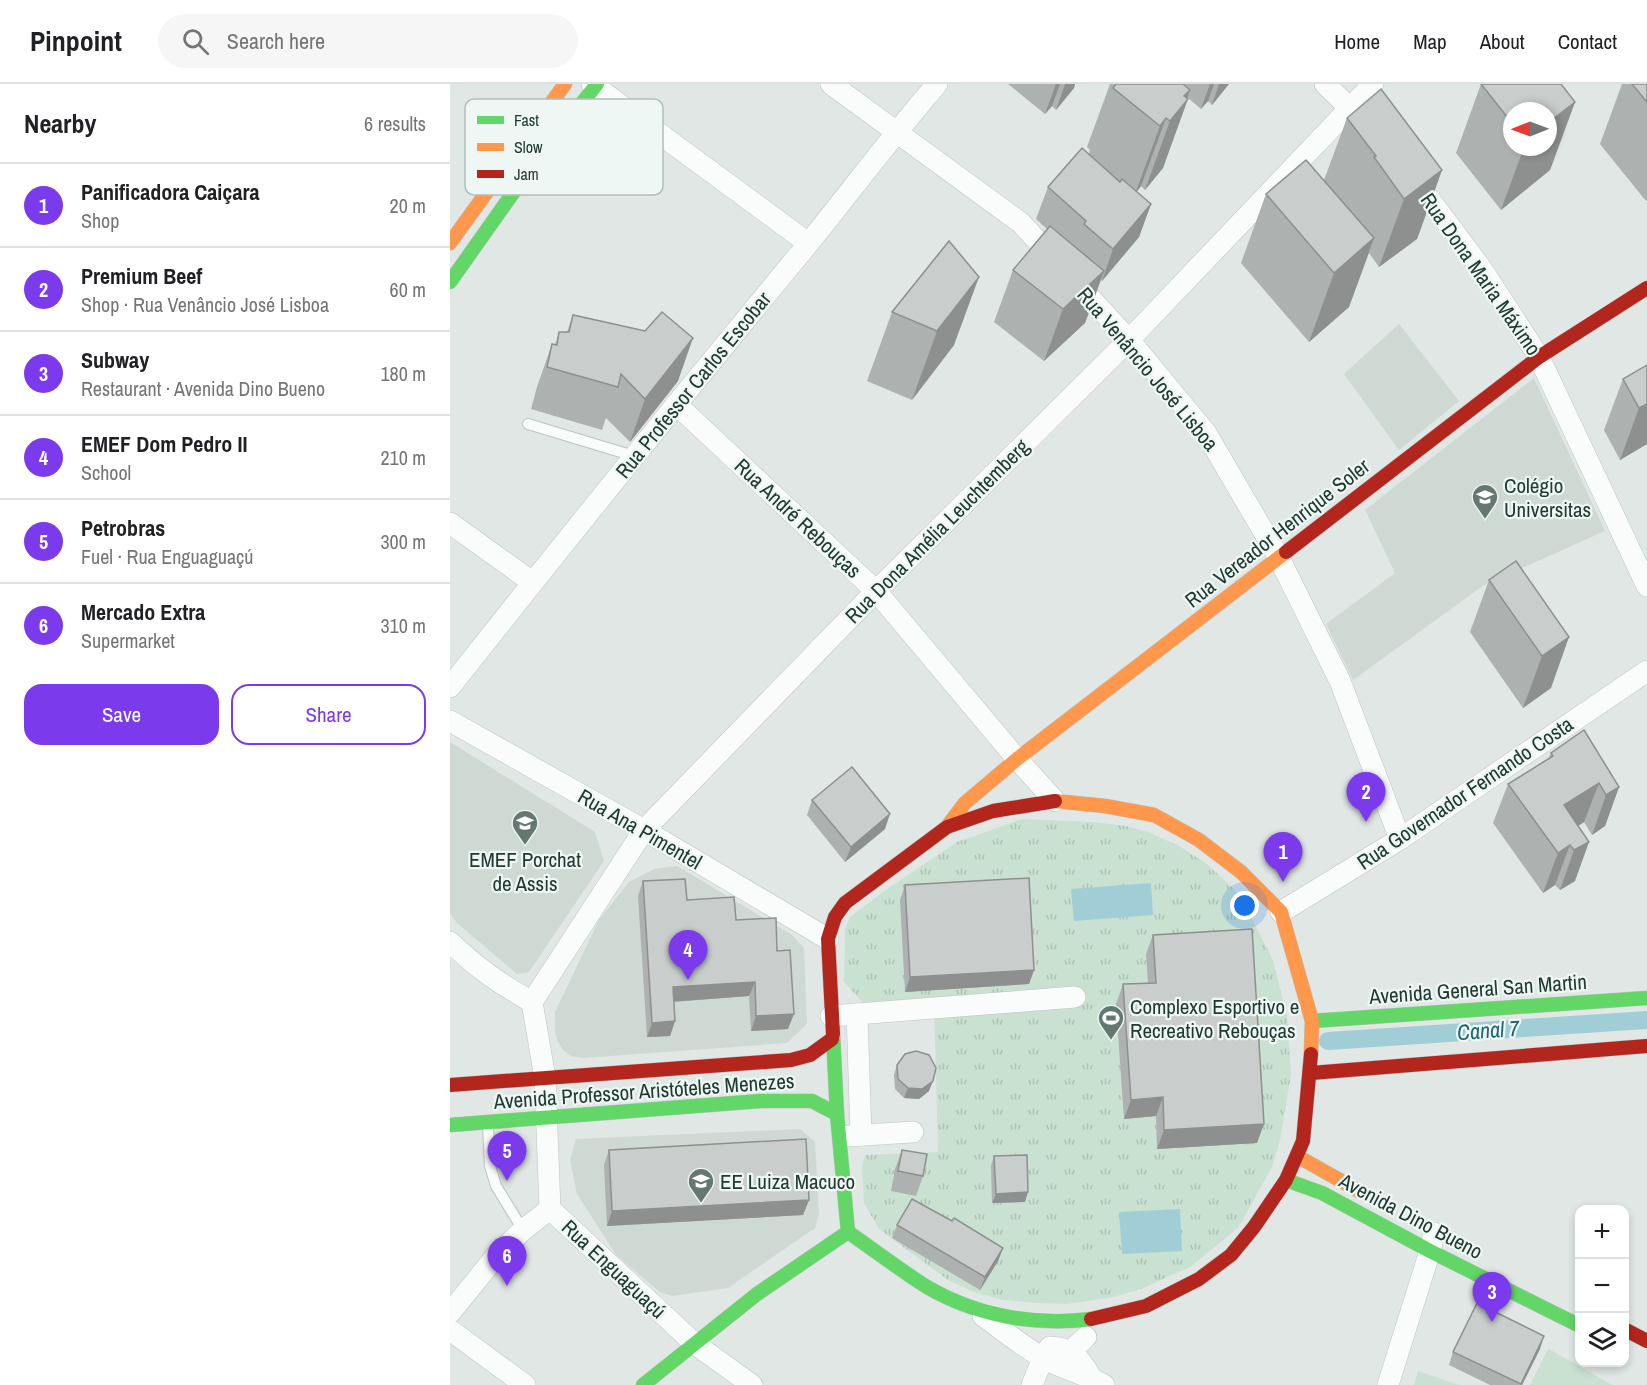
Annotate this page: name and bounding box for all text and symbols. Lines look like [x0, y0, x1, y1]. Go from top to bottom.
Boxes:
search box [158, 14, 578, 68]
text: Pinpoint [30, 22, 122, 60]
icon: search [179, 25, 212, 58]
text: Search here [227, 26, 325, 56]
text: Home [1334, 27, 1380, 56]
text: Map [1413, 27, 1447, 56]
text: About [1480, 27, 1525, 56]
text: Contact [1558, 27, 1617, 56]
legend [465, 99, 663, 195]
north arrow [1503, 102, 1557, 156]
text: Nearby [24, 106, 96, 141]
text: Fast [514, 109, 539, 131]
text: 6 results [364, 110, 426, 137]
text: Slow [514, 136, 543, 158]
text: Jam [514, 163, 539, 185]
text: Panificadora Caiçara [81, 177, 260, 207]
street label: Rua Dona Maria Máximo [1414, 187, 1548, 361]
text: 1 [39, 192, 48, 219]
text: 20 m [390, 192, 426, 219]
text: Shop [81, 207, 119, 234]
text: Premium Beef [81, 261, 202, 291]
text: 2 [39, 276, 48, 303]
text: 60 m [390, 276, 426, 303]
street label: Rua Venâncio José Lisboa [1071, 281, 1226, 457]
street label: Rua Professor Carlos Escobar [609, 285, 778, 484]
text: Shop · Rua Venâncio José Lisboa [81, 291, 329, 318]
text: Subway [81, 345, 149, 375]
text: 3 [39, 360, 48, 387]
text: 180 m [380, 360, 426, 387]
text: Restaurant · Avenida Dino Bueno [81, 375, 325, 402]
text: EMEF Dom Pedro II [81, 429, 247, 459]
street label: Rua Dona Amélia Leuchtemberg [838, 432, 1036, 630]
text: 4 [39, 444, 48, 471]
text: 210 m [380, 444, 426, 471]
street label: Rua André Rebouças [728, 452, 868, 584]
street label: Rua Vereador Henrique Soler [1179, 452, 1376, 614]
text: School [81, 459, 131, 486]
place label: Colégio Universitas [1504, 471, 1591, 524]
school or university icon: Colégio Universitas [1470, 482, 1500, 520]
text: Petrobras [81, 513, 165, 543]
text: 5 [39, 528, 48, 555]
text: 300 m [380, 528, 426, 555]
text: Fuel · Rua Enguaguaçú [81, 543, 253, 570]
text: Mercado Extra [81, 597, 205, 627]
text: 6 [39, 612, 48, 639]
text: 310 m [380, 612, 426, 639]
text: Supermarket [81, 627, 175, 654]
button: Save [24, 684, 219, 745]
button: Share [231, 684, 426, 745]
street label: Rua Governador Fernando Costa [1351, 710, 1579, 876]
pin: 2 [1346, 772, 1386, 822]
street label: Rua Ana Pimentel [573, 782, 707, 876]
school or university icon: EMEF Porchat de Assis [510, 808, 540, 846]
pin: 1 [1264, 832, 1302, 882]
place label: EMEF Porchat de Assis [469, 845, 581, 898]
your location [1230, 891, 1259, 920]
pin: 4 [668, 930, 708, 980]
street label: Avenida General San Martin [1367, 967, 1588, 1011]
place label: Complexo Esportivo e Recreativo Rebouças [1130, 992, 1299, 1045]
sports icon: Complexo Esportivo e Recreativo Rebouças [1096, 1003, 1126, 1041]
water label: Canal 7 [1456, 1013, 1521, 1047]
street label: Avenida Professor Aristóteles Menezes [492, 1066, 795, 1116]
pin: 5 [488, 1132, 526, 1181]
street label: Avenida Dino Bueno [1333, 1165, 1488, 1266]
school or university icon: EE Luiza Macuco [686, 1166, 716, 1204]
place label: EE Luiza Macuco [720, 1167, 855, 1196]
map controls [1575, 1205, 1629, 1367]
button: + [1575, 1205, 1629, 1259]
street label: Rua Enguaguaçú [555, 1213, 673, 1325]
pin: 6 [488, 1236, 526, 1286]
button: − [1575, 1259, 1629, 1313]
pin: 3 [1472, 1272, 1512, 1322]
button: layers [1575, 1313, 1629, 1367]

